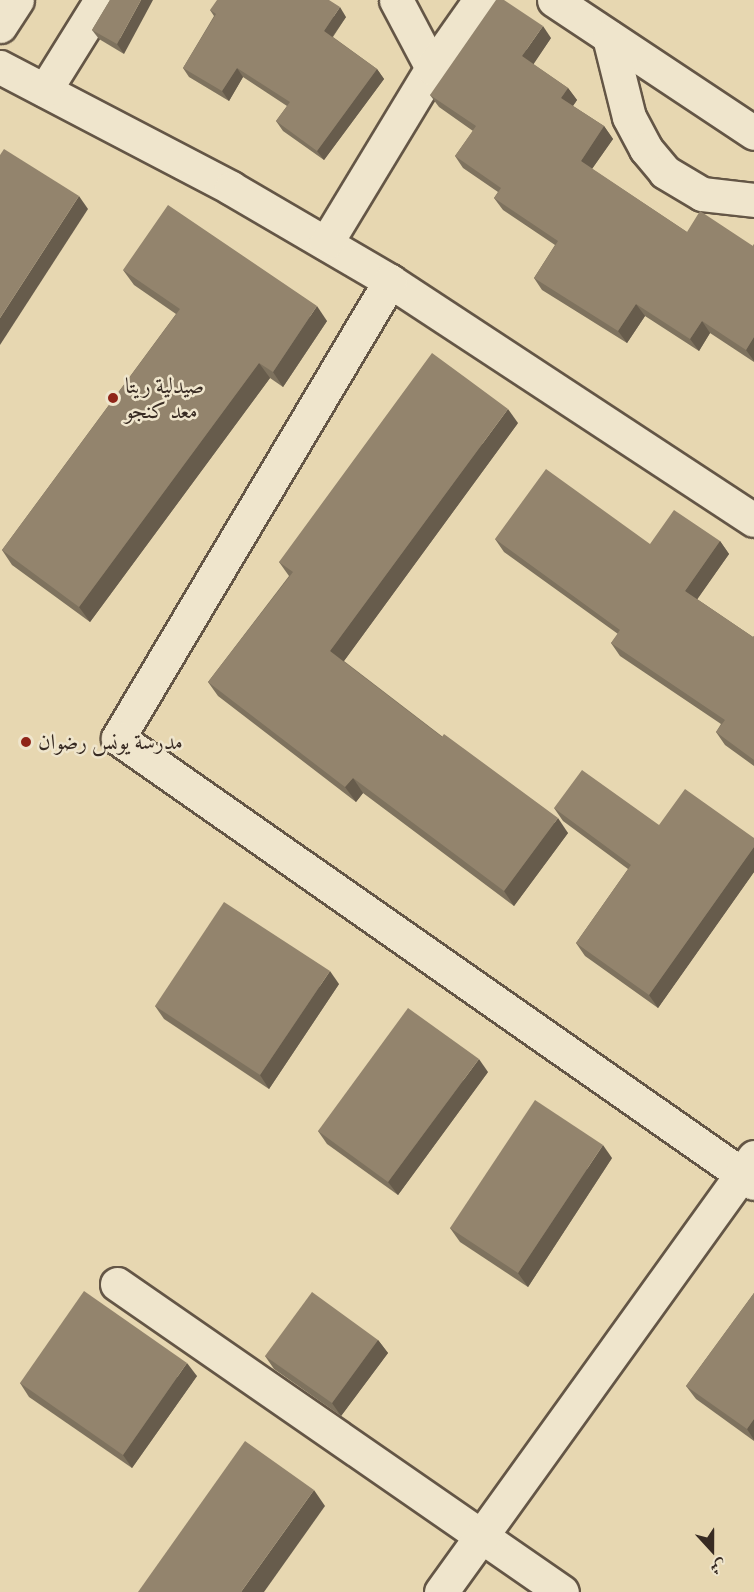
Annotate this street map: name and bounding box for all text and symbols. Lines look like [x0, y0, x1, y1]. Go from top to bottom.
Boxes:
place label: صيدلية ريتا معد كنجو [125, 372, 204, 424]
marker: صيدلية ريتا معد كنجو [106, 391, 120, 405]
place label: مدرسة يونس رضوان [38, 729, 183, 755]
marker: مدرسة يونس رضوان [19, 735, 33, 749]
north arrow [682, 1520, 742, 1580]
text: ش [708, 1556, 729, 1579]

